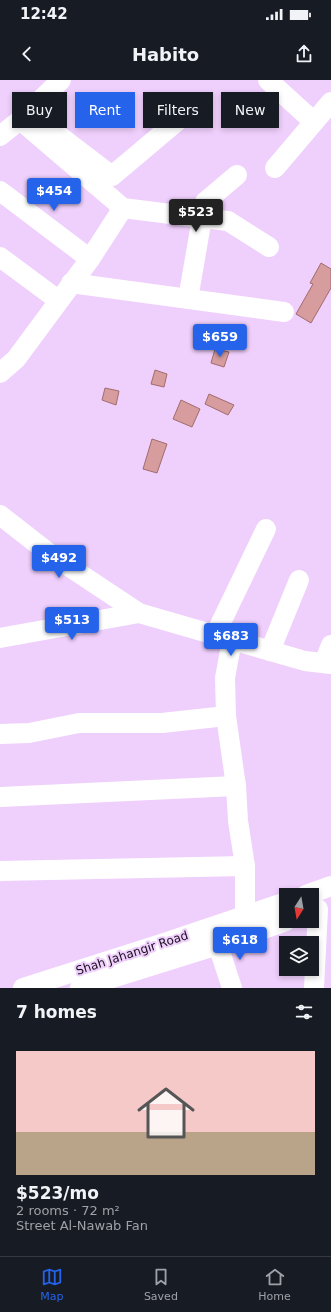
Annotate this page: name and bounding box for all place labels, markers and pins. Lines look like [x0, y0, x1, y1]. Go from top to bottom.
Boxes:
pin: $454 [30, 178, 78, 212]
pin: $523 [172, 199, 220, 233]
pin: $659 [196, 324, 244, 358]
pin: $492 [35, 545, 83, 579]
pin: $513 [48, 607, 96, 641]
pin: $683 [207, 623, 255, 657]
pin: $618 [216, 927, 264, 961]

